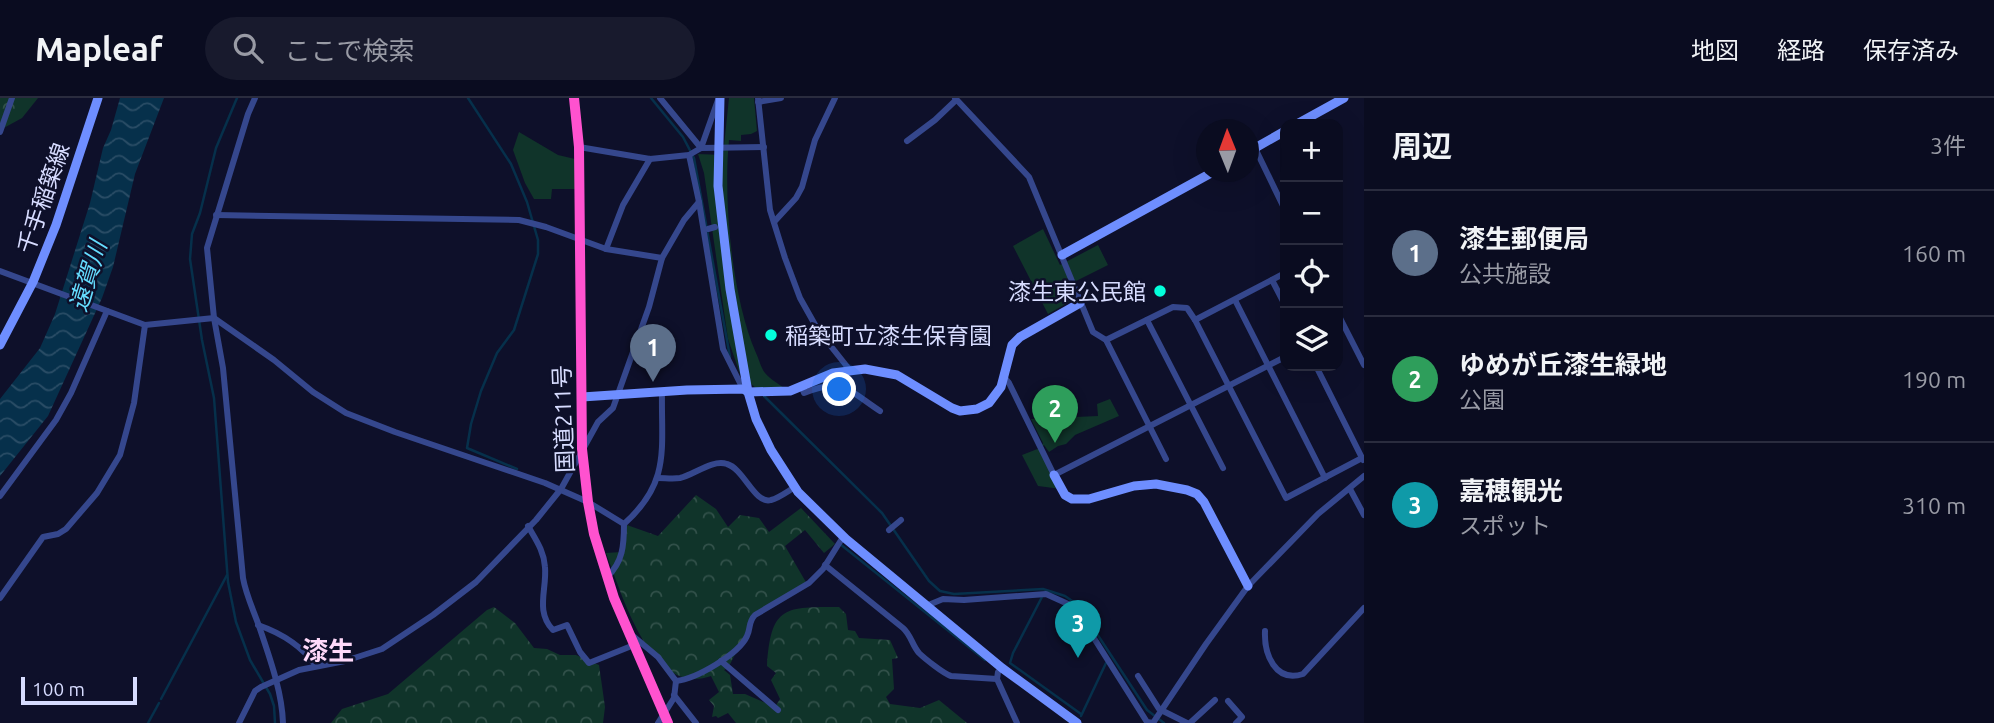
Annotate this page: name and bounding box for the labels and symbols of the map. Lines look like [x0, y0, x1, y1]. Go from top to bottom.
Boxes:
north arrow [1196, 119, 1259, 182]
street label: 千手稲築線 [12, 140, 74, 256]
water label: 遠賀川 [65, 235, 112, 314]
place label: 漆生東公民館 [1008, 279, 1146, 304]
marker: 漆生東公民館 [1152, 283, 1168, 299]
place label: 稲築町立漆生保育園 [785, 323, 992, 348]
pin: 1 [630, 324, 676, 382]
marker: 稲築町立漆生保育園 [763, 327, 779, 343]
street label: 国道211号 [549, 365, 577, 473]
your location [822, 372, 856, 406]
pin: 2 [1032, 385, 1078, 443]
pin: 3 [1055, 600, 1101, 658]
district label: 漆生 [302, 636, 354, 665]
scale bar [21, 674, 136, 706]

